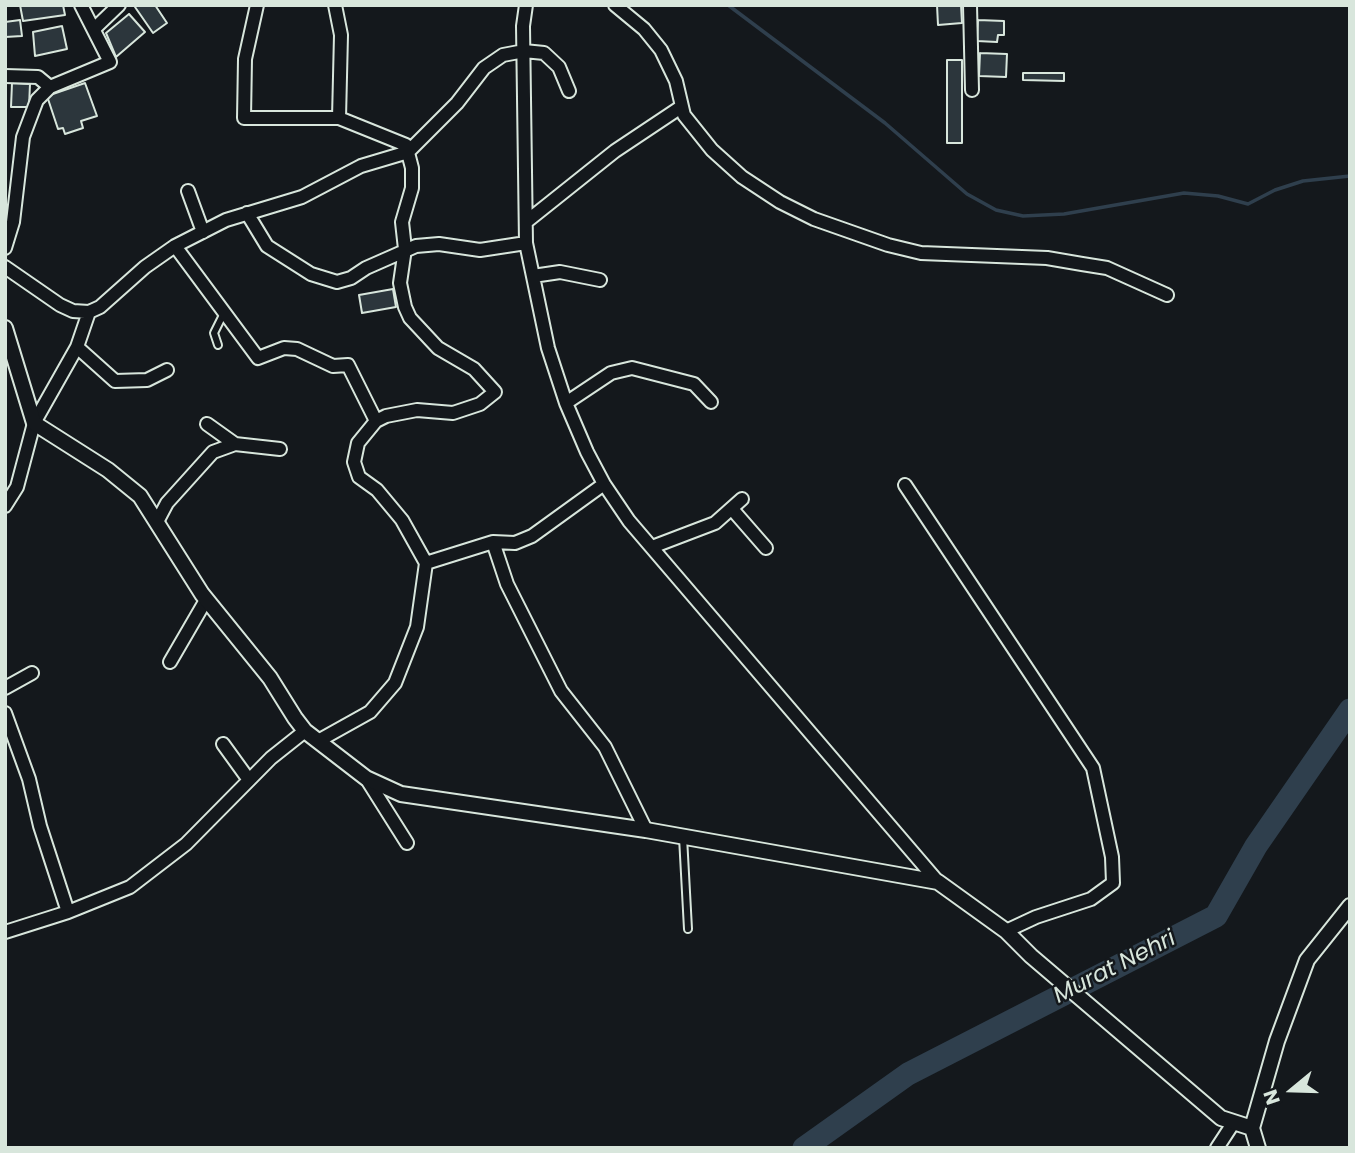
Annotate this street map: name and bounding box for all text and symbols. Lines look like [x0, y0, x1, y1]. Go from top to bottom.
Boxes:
water label: Murat Nehri [1049, 925, 1181, 1011]
north arrow [1257, 1055, 1327, 1125]
text: N [1257, 1086, 1287, 1108]

